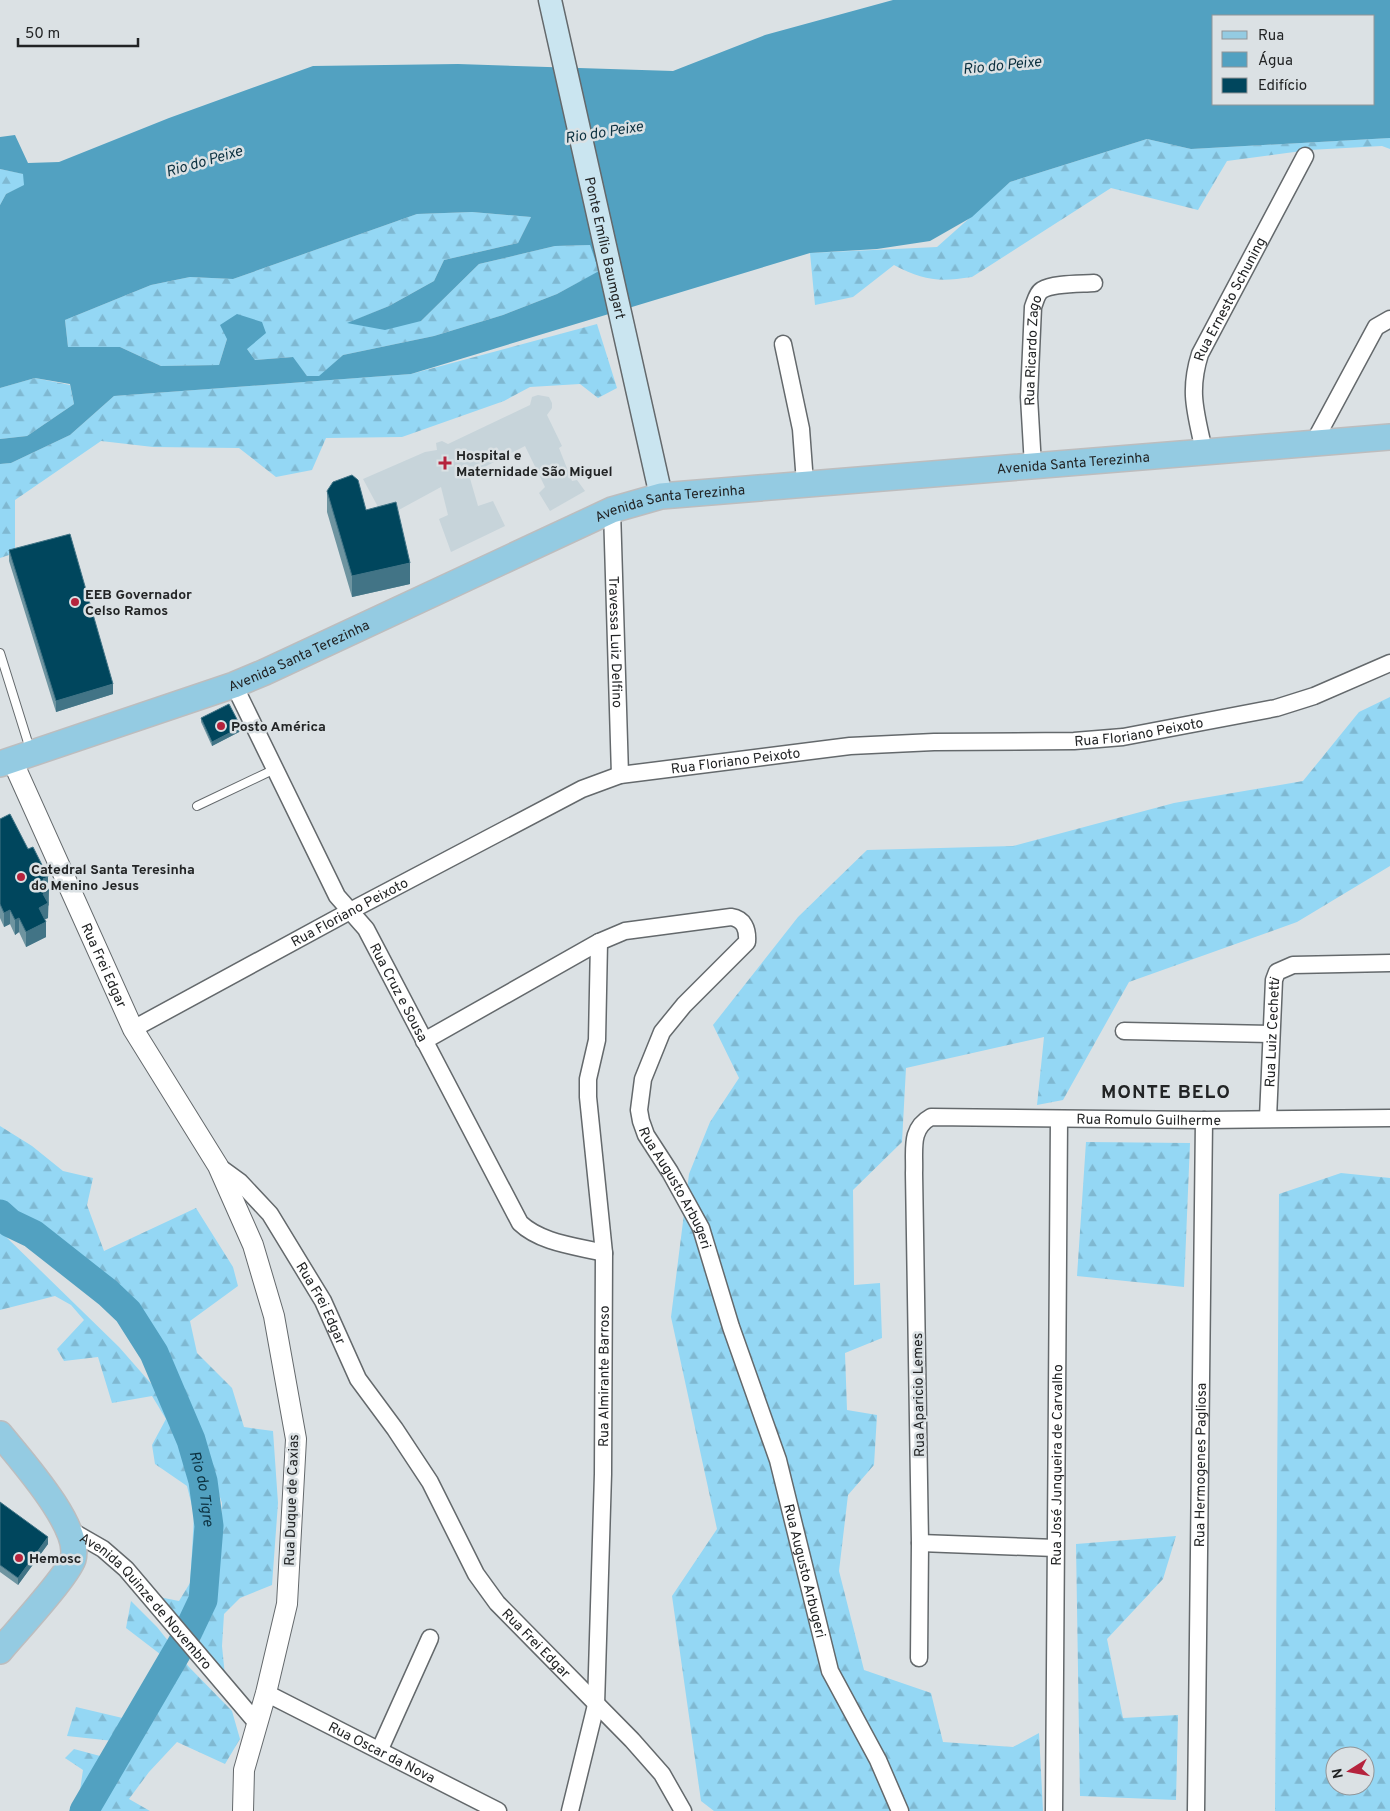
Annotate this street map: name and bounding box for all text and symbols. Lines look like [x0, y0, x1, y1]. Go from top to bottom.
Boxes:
scale bar [18, 15, 138, 47]
legend [1212, 15, 1375, 105]
text: 50 m [25, 25, 60, 44]
text: Rua [1258, 27, 1284, 46]
text: Água [1258, 51, 1293, 71]
water label: Rio do Peixe [962, 53, 1043, 80]
text: Edifício [1258, 77, 1307, 96]
water label: Rio do Peixe [564, 118, 645, 149]
water label: Rio do Peixe [164, 142, 245, 182]
street label: Ponte Emílio Baumgart [580, 175, 628, 321]
street label: Rua Ernesto Schuning [1191, 235, 1270, 363]
street label: Rua Ricardo Zago [1022, 293, 1047, 406]
place label: Hospital e Maternidade São Miguel [456, 448, 613, 481]
street label: Avenida Santa Terezinha [996, 449, 1150, 479]
marker: Hospital e Maternidade São Miguel [438, 456, 452, 470]
street label: Avenida Santa Terezinha [592, 482, 746, 527]
street label: Travessa Luiz Delfino [604, 576, 625, 708]
place label: EEB Governador Celso Ramos [85, 587, 192, 620]
marker: EEB Governador Celso Ramos [69, 596, 81, 608]
street label: Avenida Santa Terezinha [226, 617, 373, 696]
street label: Rua Floriano Peixoto [1074, 715, 1205, 751]
place label: Posto América [231, 719, 326, 736]
marker: Posto América [215, 720, 227, 732]
street label: Rua Floriano Peixoto [670, 745, 802, 779]
place label: Catedral Santa Teresinha do Menino Jesus [31, 862, 195, 895]
marker: Catedral Santa Teresinha do Menino Jesus [15, 871, 27, 883]
street label: Rua Floriano Peixoto [289, 875, 412, 951]
street label: Rua Frei Edgar [77, 921, 130, 1011]
street label: Rua Cruz e Sousa [365, 941, 431, 1045]
street label: Rua Luiz Cechetti [1262, 975, 1284, 1088]
district label: MONTE BELO [1101, 1081, 1231, 1105]
street label: Rua Romulo Guilherme [1076, 1112, 1221, 1130]
street label: Rua Augusto Arbugeri [634, 1125, 714, 1251]
street label: Rua Frei Edgar [291, 1259, 349, 1348]
street label: Rua Almirante Barroso [596, 1305, 614, 1447]
street label: Rua Aparicio Lemes [910, 1333, 929, 1457]
street label: Rua José Junqueira de Carvalho [1049, 1364, 1067, 1566]
street label: Rua Hermogenes Pagliosa [1192, 1383, 1211, 1547]
street label: Rua Duque de Caxias [282, 1434, 303, 1566]
water label: Rio do Tigre [184, 1449, 217, 1528]
street label: Rua Augusto Arbugeri [779, 1502, 829, 1640]
street label: Avenida Quinze de Novembro [76, 1530, 215, 1674]
place label: Hemosc [29, 1551, 81, 1568]
marker: Hemosc [13, 1552, 25, 1564]
street label: Rua Frei Edgar [497, 1606, 574, 1683]
street label: Rua Oscar da Nova [325, 1719, 438, 1788]
north arrow [1325, 1746, 1375, 1796]
text: N [1329, 1767, 1348, 1780]

